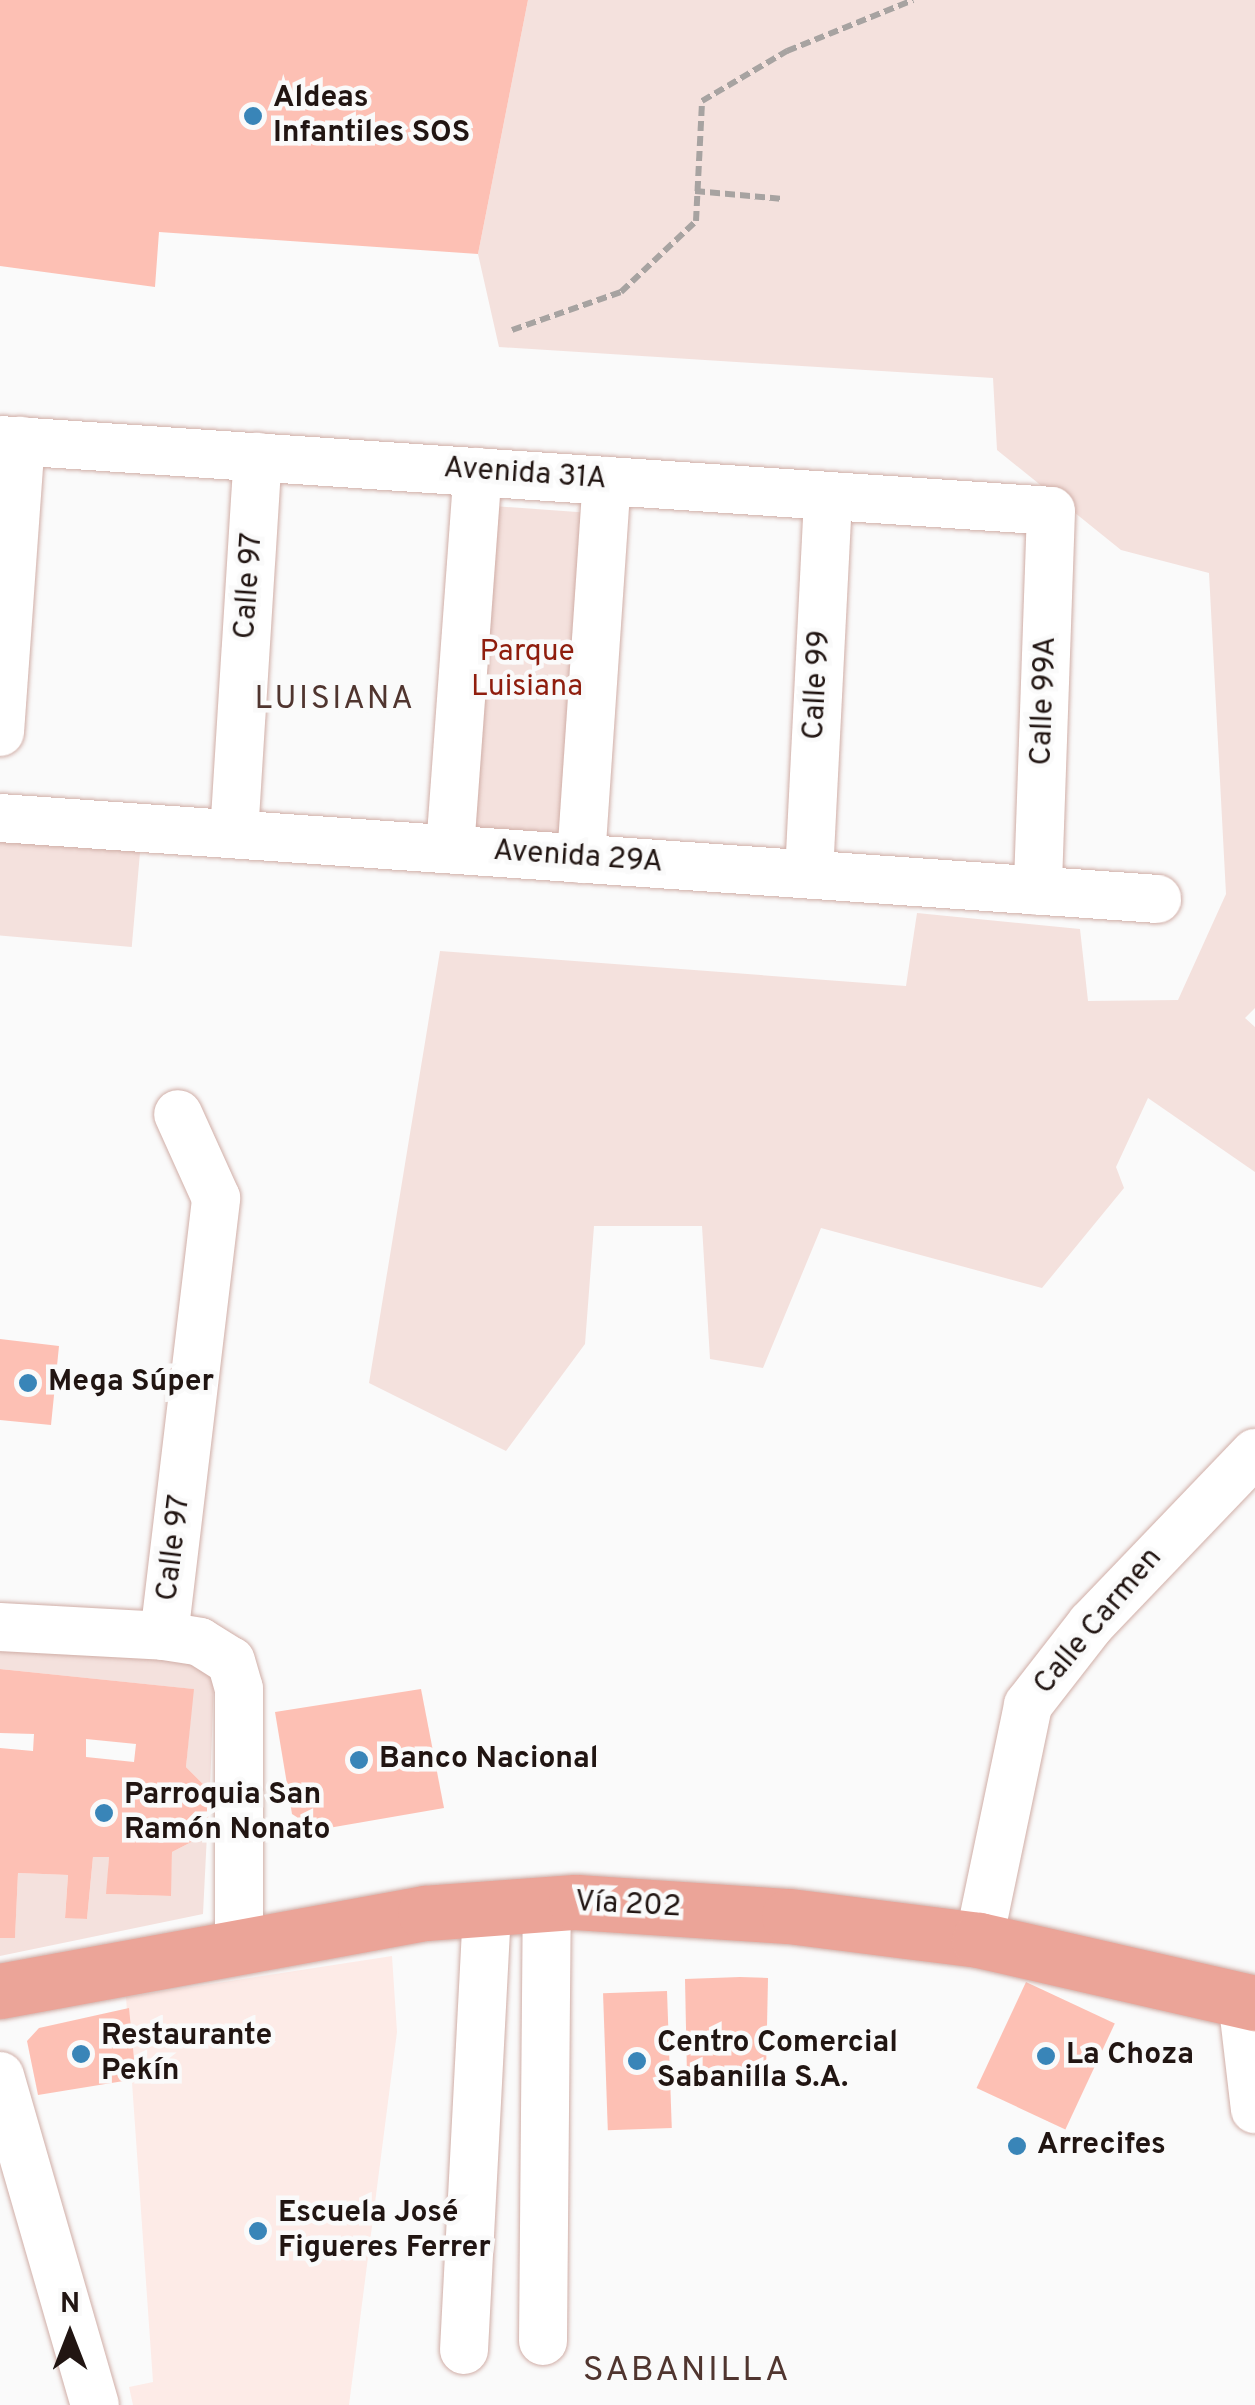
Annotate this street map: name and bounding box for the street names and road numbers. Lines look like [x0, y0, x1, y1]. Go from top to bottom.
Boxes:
street label: Avenida 31A [442, 451, 608, 499]
street label: Calle 97 [228, 531, 272, 641]
street label: Calle 99 [797, 629, 839, 741]
street label: Calle 99A [1025, 636, 1065, 766]
street label: Avenida 29A [492, 834, 664, 882]
street label: Calle 97 [151, 1493, 199, 1603]
street label: Calle Carmen [1027, 1541, 1171, 1703]
street label: Vía 202 [574, 1885, 682, 1927]

